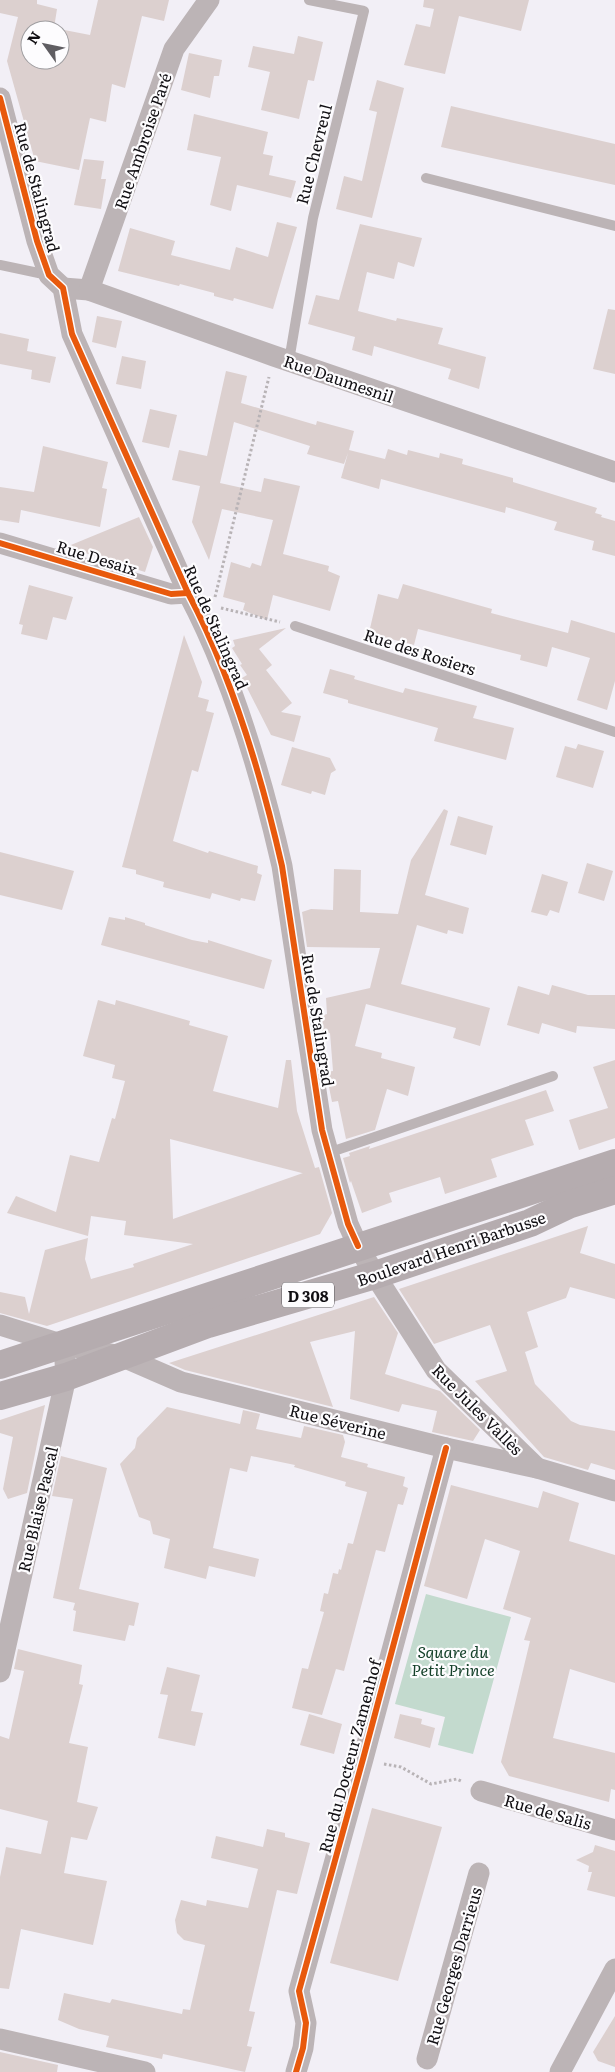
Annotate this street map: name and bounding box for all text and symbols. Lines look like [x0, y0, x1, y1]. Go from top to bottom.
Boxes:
north arrow [20, 20, 70, 70]
text: N [22, 27, 45, 48]
street label: Rue Ambroise Paré [107, 69, 177, 213]
street label: Rue Chevreul [289, 101, 337, 207]
street label: Rue de Stalingrad [9, 119, 67, 255]
street label: Rue Daumesnil [281, 348, 397, 408]
street label: Rue Desaix [54, 533, 141, 581]
street label: Rue de Stalingrad [179, 561, 255, 693]
street label: Rue des Rosiers [361, 622, 479, 680]
street label: Rue de Stalingrad [297, 952, 341, 1088]
street label: Boulevard Henri Barbusse [353, 1204, 549, 1292]
road number: D 308 [282, 1282, 334, 1308]
street label: Rue Jules Vallès [427, 1358, 529, 1460]
street label: Rue Séverine [287, 1397, 389, 1445]
street label: Rue Blaise Pascal [11, 1444, 63, 1574]
park label: Square du Petit Prince [411, 1639, 495, 1681]
street label: Rue du Docteur Zamenhof [312, 1655, 387, 1856]
street label: Rue de Salis [502, 1787, 594, 1835]
street label: Rue Georges Darrieus [419, 1884, 487, 2048]

